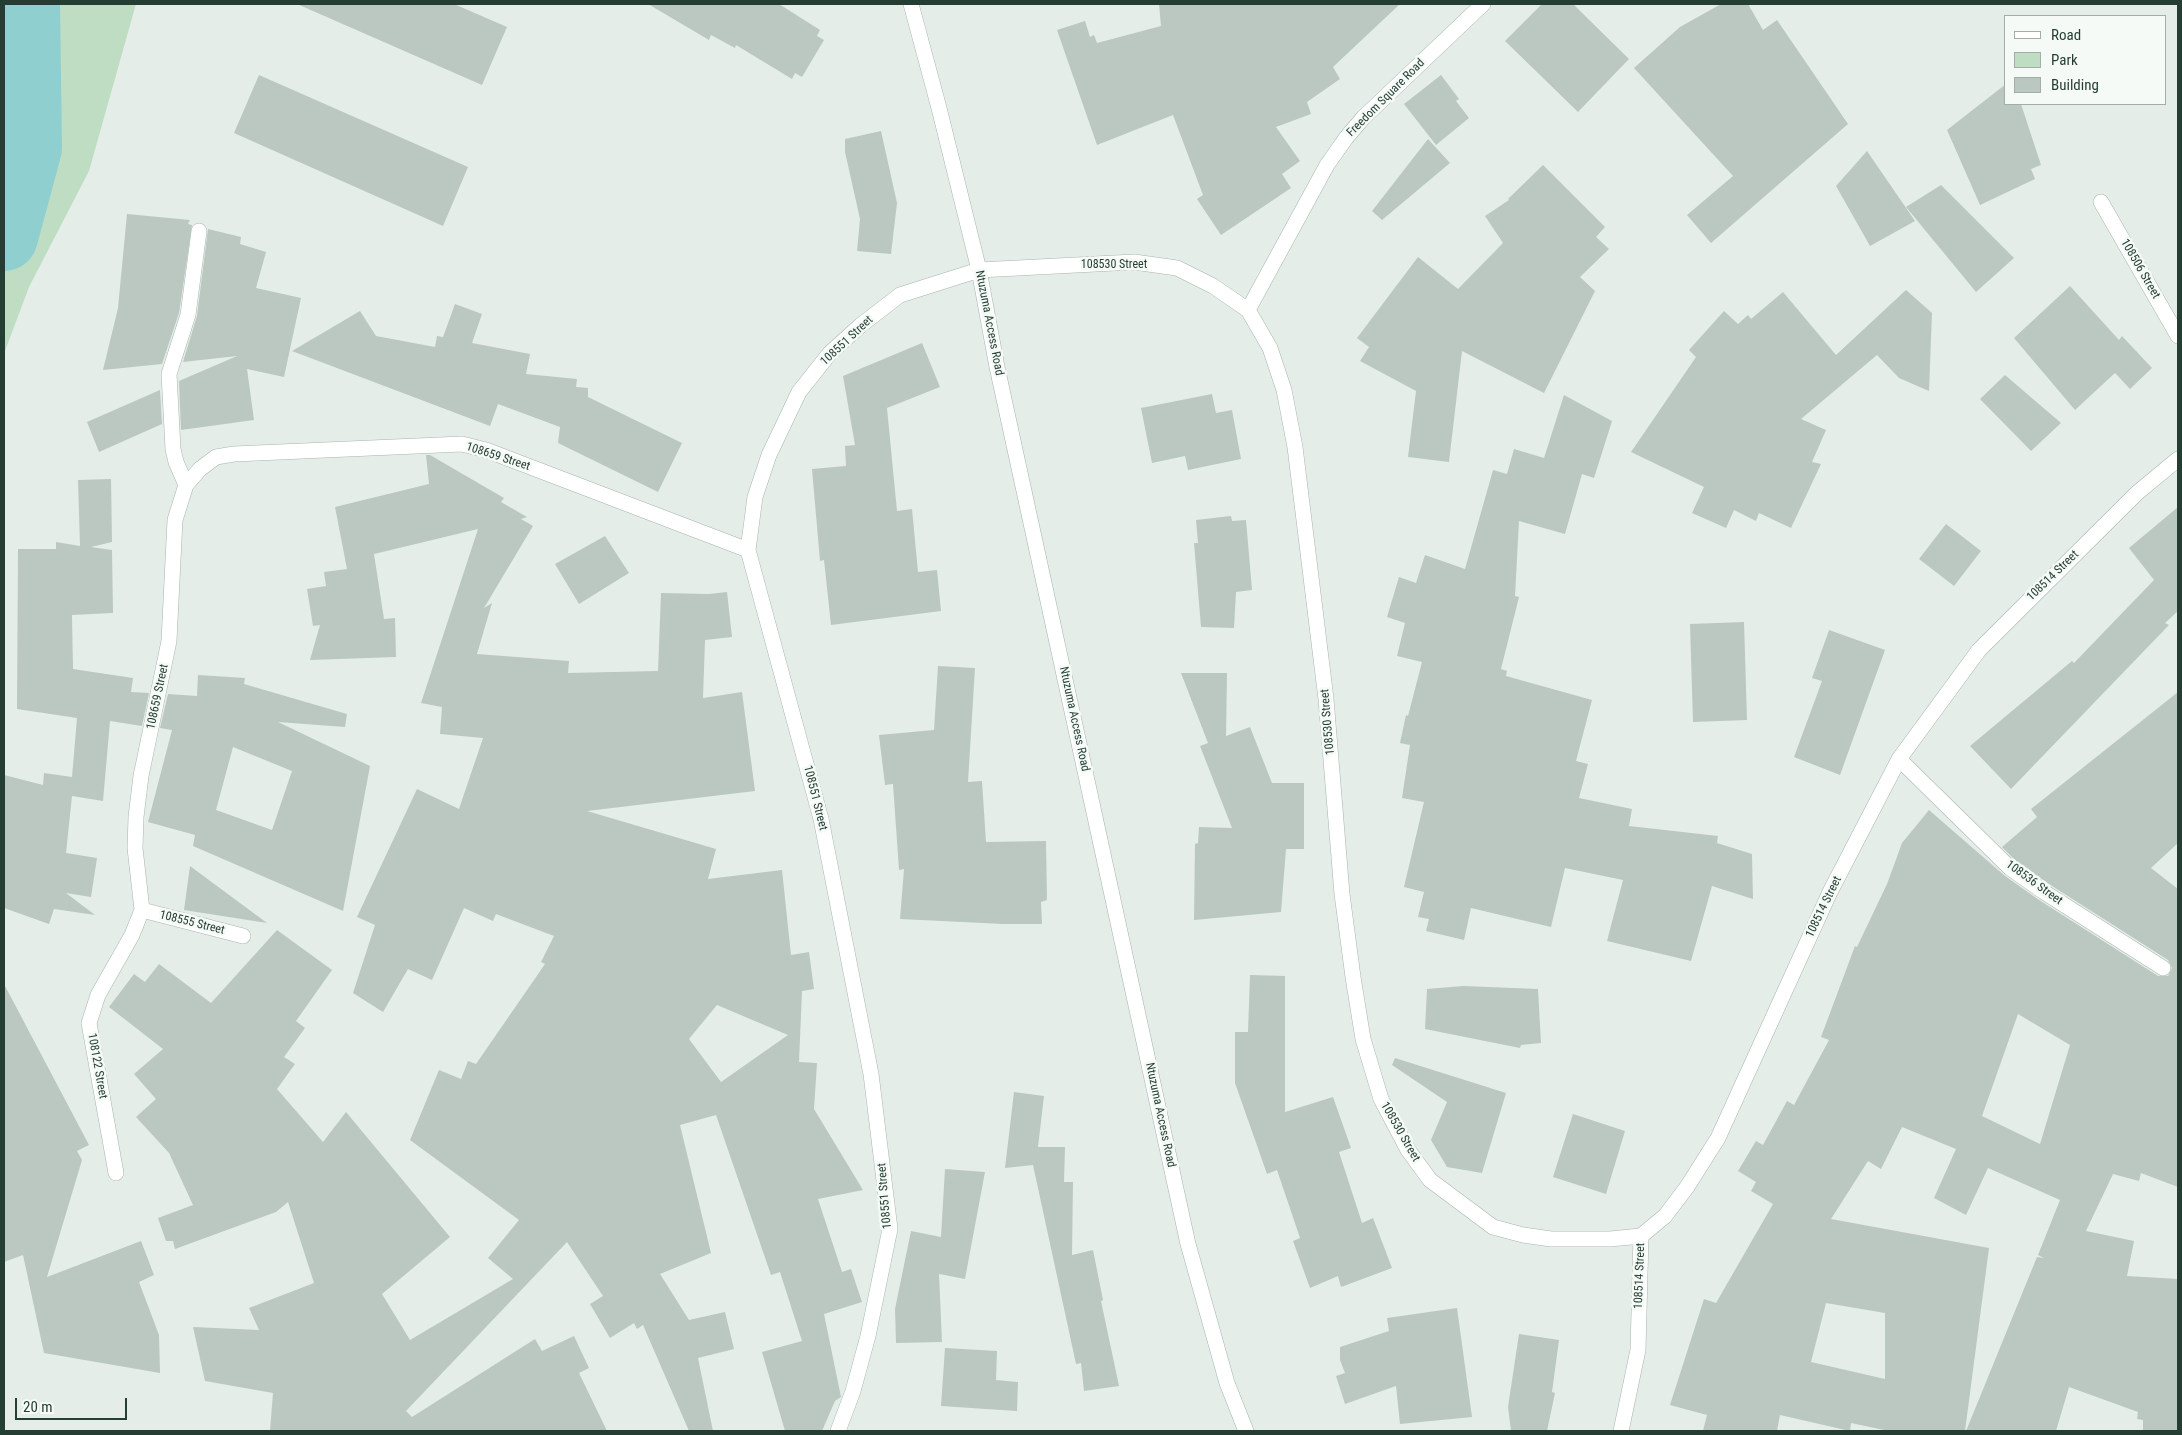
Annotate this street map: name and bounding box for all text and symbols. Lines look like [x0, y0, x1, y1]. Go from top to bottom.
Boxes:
legend [2004, 15, 2167, 105]
text: Road [2051, 26, 2081, 44]
text: Park [2051, 51, 2078, 69]
street label: Freedom Square Road [1344, 56, 1428, 140]
text: Building [2051, 76, 2099, 94]
street label: 108506 Street [2117, 237, 2163, 301]
street label: 108530 Street [1081, 258, 1147, 272]
street label: Ntuzuma Access Road [972, 269, 1006, 377]
street label: 108551 Street [818, 313, 876, 369]
street label: 108659 Street [464, 440, 532, 474]
street label: 108514 Street [2024, 548, 2082, 604]
street label: 108659 Street [144, 663, 172, 731]
street label: Ntuzuma Access Road [1056, 665, 1092, 773]
street label: 108530 Street [1318, 688, 1338, 756]
street label: 108551 Street [800, 764, 830, 832]
street label: 108536 Street [2003, 858, 2065, 908]
street label: 108514 Street [1803, 874, 1845, 940]
street label: 108555 Street [158, 908, 226, 938]
street label: 108122 Street [84, 1032, 110, 1100]
street label: Ntuzuma Access Road [1142, 1061, 1178, 1169]
street label: 108530 Street [1377, 1100, 1423, 1164]
street label: 108551 Street [875, 1162, 895, 1230]
street label: 108514 Street [1632, 1243, 1648, 1309]
scale bar [18, 1388, 130, 1420]
text: 20 m [23, 1398, 53, 1416]

